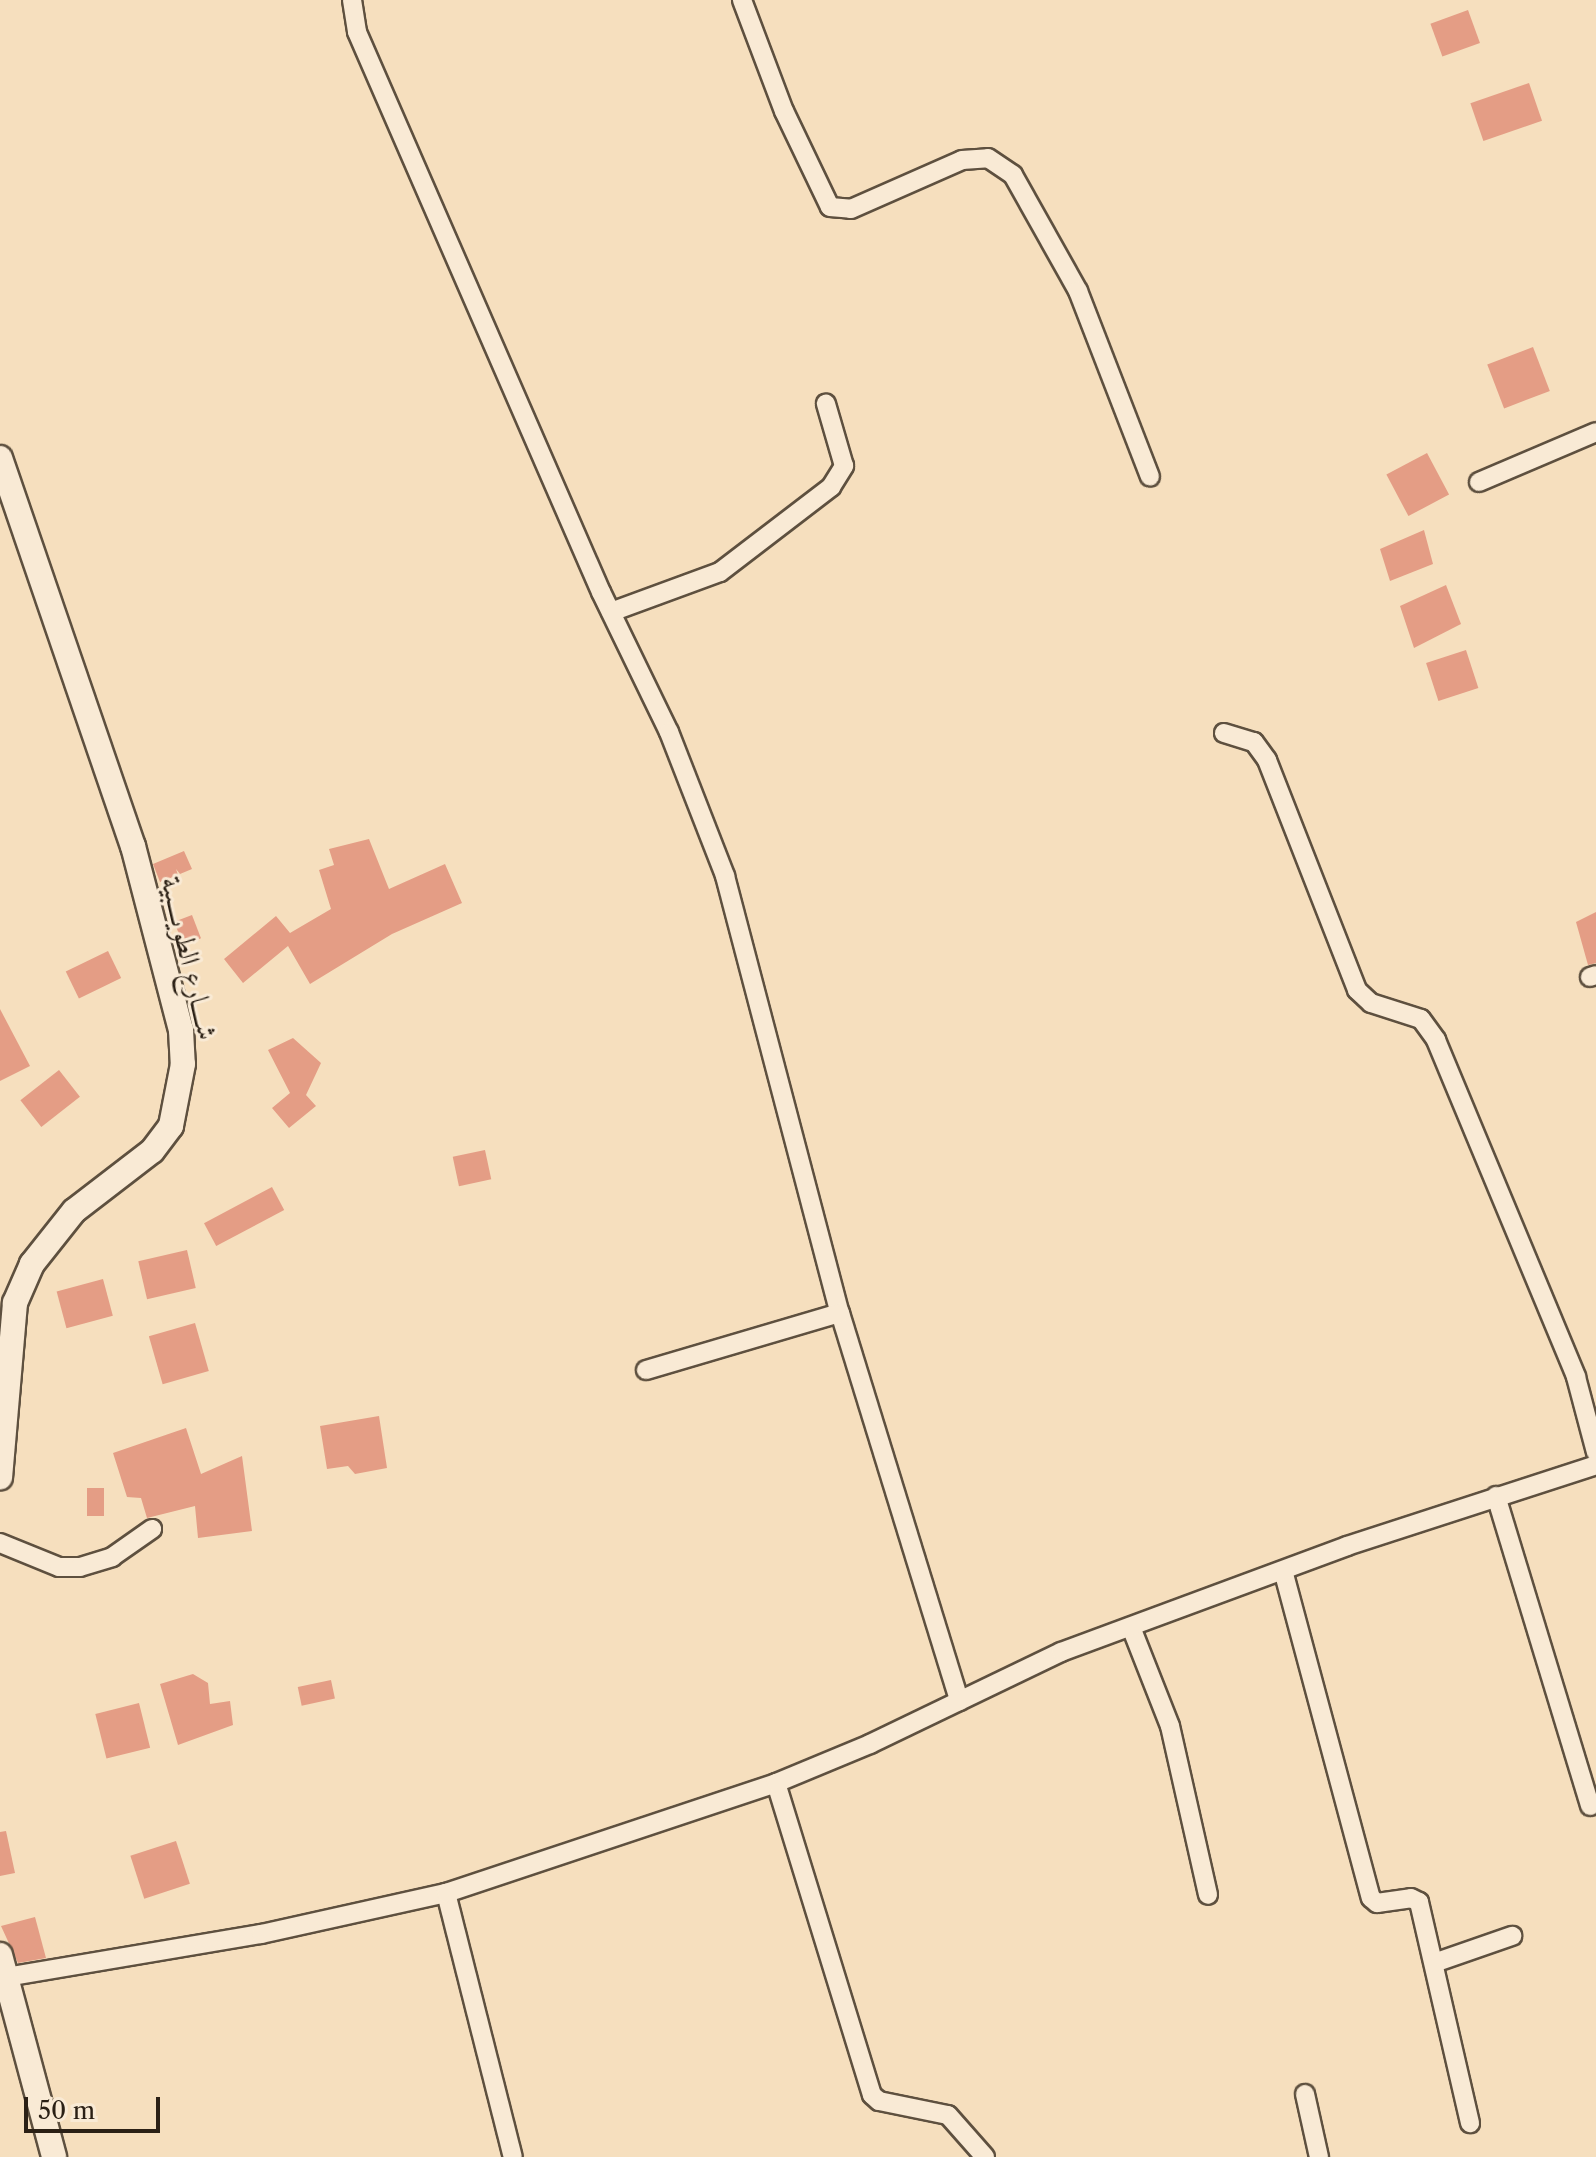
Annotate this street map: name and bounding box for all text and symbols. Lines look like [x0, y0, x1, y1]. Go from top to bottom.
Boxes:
street label: شــــارع الطويــــبية [155, 873, 225, 1043]
scale bar [28, 2081, 164, 2131]
text: 50 m [38, 2096, 95, 2125]

